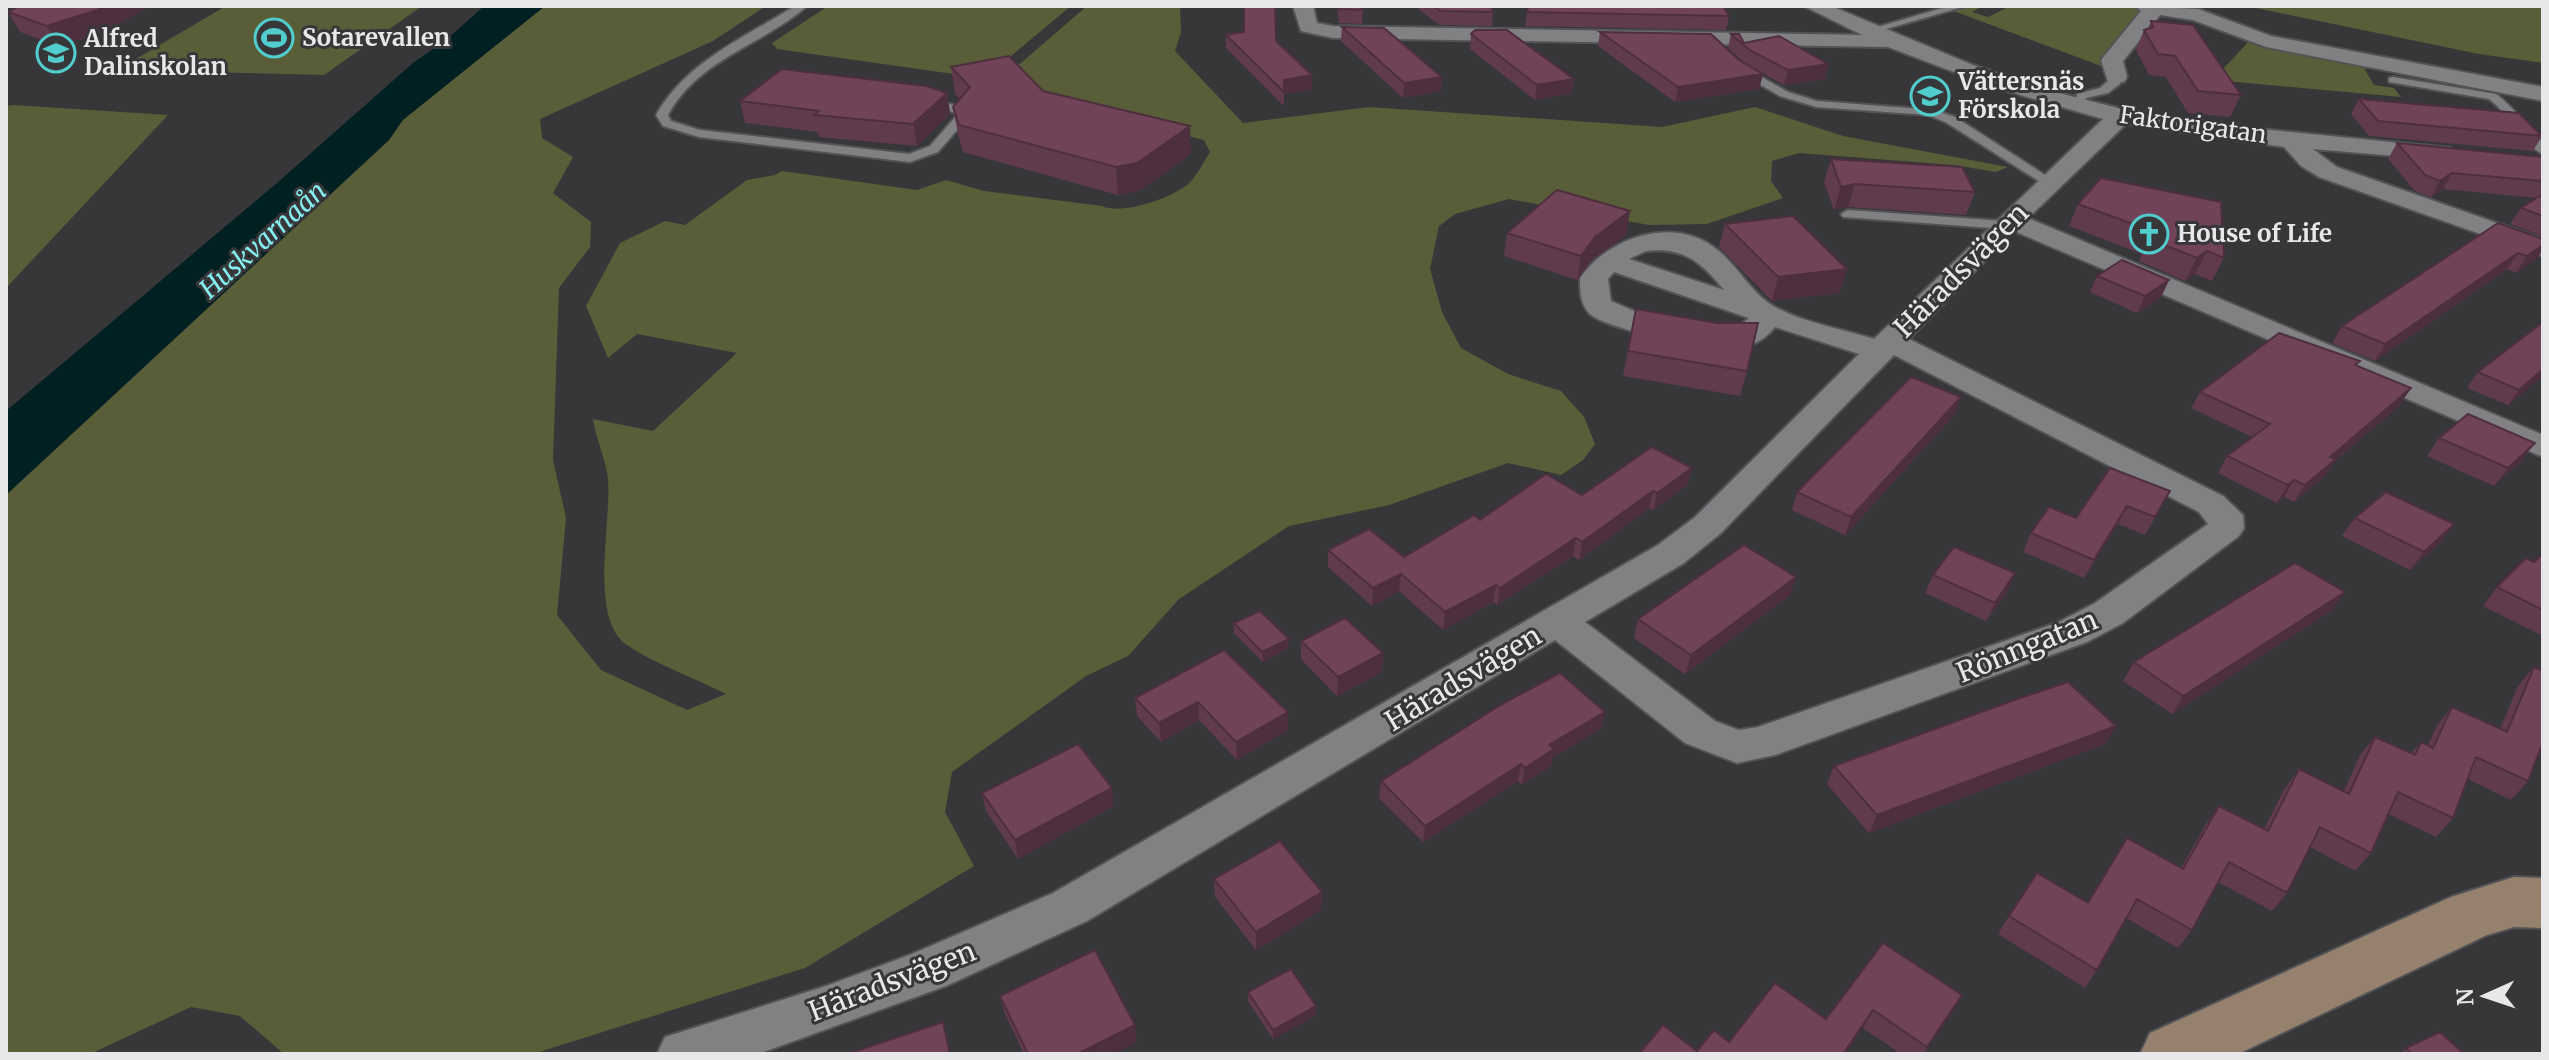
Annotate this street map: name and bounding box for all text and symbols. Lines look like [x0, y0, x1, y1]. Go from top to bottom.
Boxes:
sports icon: Sotarevallen [253, 17, 295, 59]
place label: Sotarevallen [302, 22, 450, 53]
place label: Alfred Dalinskolan [83, 23, 227, 82]
school or university icon: Alfred Dalinskolan [35, 32, 77, 74]
place label: Vättersnäs Förskola [1957, 66, 2085, 125]
school or university icon: Vättersnäs Förskola [1909, 75, 1951, 117]
street label: Faktorigatan [2118, 99, 2269, 150]
water label: Huskvarnaån [192, 174, 333, 306]
street label: Häradsvägen [1886, 195, 2036, 345]
church icon: House of Life [2128, 213, 2170, 255]
place label: House of Life [2177, 218, 2332, 249]
street label: Rönngatan [1951, 601, 2103, 691]
street label: Häradsvägen [1378, 617, 1548, 739]
street label: Häradsvägen [803, 933, 981, 1029]
north arrow [2445, 956, 2525, 1036]
text: N [2451, 987, 2479, 1006]

